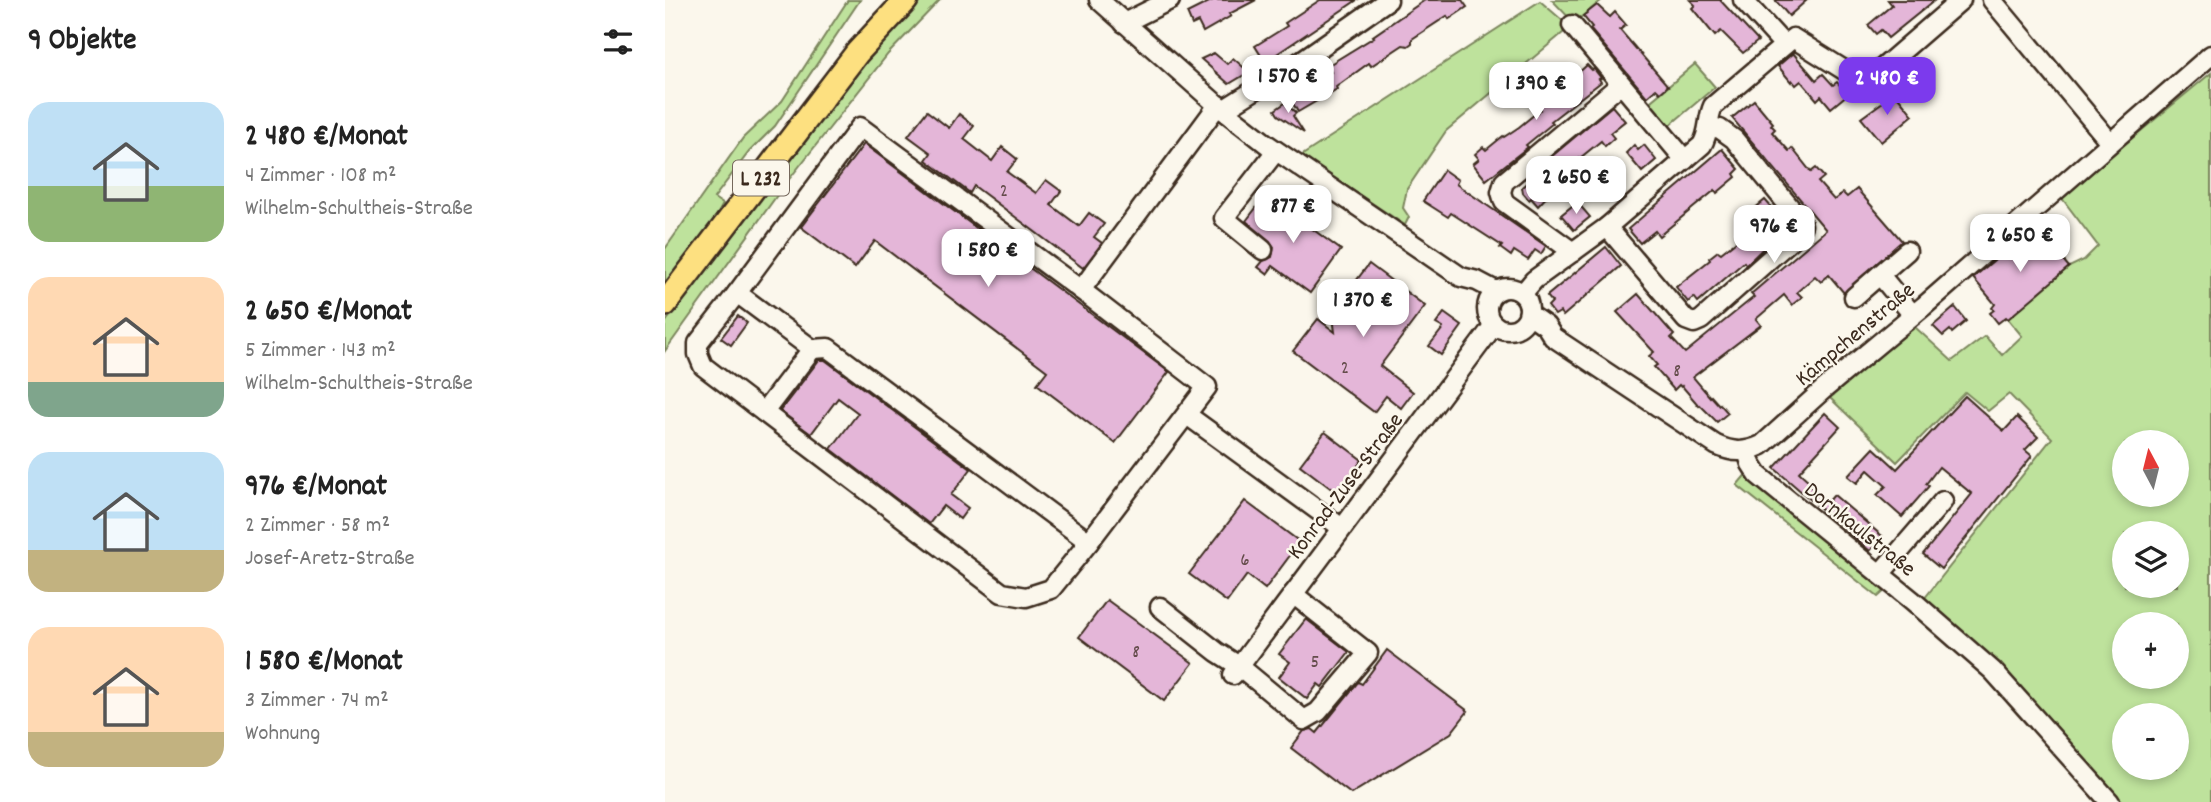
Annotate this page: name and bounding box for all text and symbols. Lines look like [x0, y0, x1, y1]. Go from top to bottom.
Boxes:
text: 9 Objekte [28, 21, 136, 64]
icon: filters [599, 23, 637, 61]
pin: 1 570 € [1223, 55, 1353, 115]
pin: 2 480 € [1822, 58, 1952, 117]
text: 1 570 € [1258, 61, 1318, 94]
pin: 1 390 € [1471, 62, 1601, 122]
text: 2 480 € [1855, 63, 1919, 96]
text: 1 390 € [1505, 68, 1567, 101]
text: 2 480 €/Monat [245, 117, 408, 160]
icon: home [84, 130, 168, 214]
pin: 2 650 € [1511, 156, 1641, 216]
text: 4 Zimmer · 108 m² [245, 160, 396, 193]
road number: L 232 [733, 160, 789, 196]
text: 2 650 € [1542, 162, 1610, 195]
house number: 2 [1000, 179, 1008, 206]
pin: 877 € [1244, 186, 1342, 245]
text: 877 € [1271, 191, 1315, 224]
text: Wilhelm-Schultheis-Straße [245, 193, 473, 226]
pin: 976 € [1725, 205, 1823, 265]
text: 976 € [1750, 211, 1798, 244]
pin: 2 650 € [1955, 215, 2085, 274]
text: 2 650 € [1986, 220, 2054, 253]
pin: 1 580 € [923, 230, 1053, 289]
text: 1 580 € [958, 235, 1018, 268]
street label: Kämpchenstraße [1789, 276, 1923, 396]
pin: 1 370 € [1298, 280, 1428, 339]
text: 1 370 € [1333, 285, 1393, 318]
text: 2 650 €/Monat [245, 292, 412, 335]
icon: home [84, 305, 168, 389]
text: 5 Zimmer · 143 m² [245, 335, 396, 368]
house number: 2 [1341, 356, 1349, 383]
house number: 8 [1673, 359, 1681, 386]
text: Wilhelm-Schultheis-Straße [245, 368, 473, 401]
street label: Konrad-Zuse-Straße [1281, 407, 1413, 567]
north arrow [2112, 430, 2189, 508]
map controls [2112, 430, 2189, 780]
text: 976 €/Monat [245, 467, 387, 510]
street label: Dornkaulstraße [1796, 475, 1922, 586]
icon: home [84, 480, 168, 564]
text: 2 Zimmer · 58 m² [245, 510, 390, 543]
button: layers [2112, 521, 2189, 598]
text: Josef-Aretz-Straße [245, 543, 415, 576]
house number: 6 [1240, 548, 1250, 575]
button: + [2112, 612, 2189, 689]
house number: 8 [1132, 640, 1140, 667]
text: 1 580 €/Monat [245, 642, 403, 685]
house number: 5 [1311, 650, 1319, 677]
icon: home [84, 655, 168, 739]
text: 3 Zimmer · 74 m² [245, 685, 389, 718]
button: − [2112, 703, 2189, 780]
text: Wohnung [245, 718, 320, 751]

